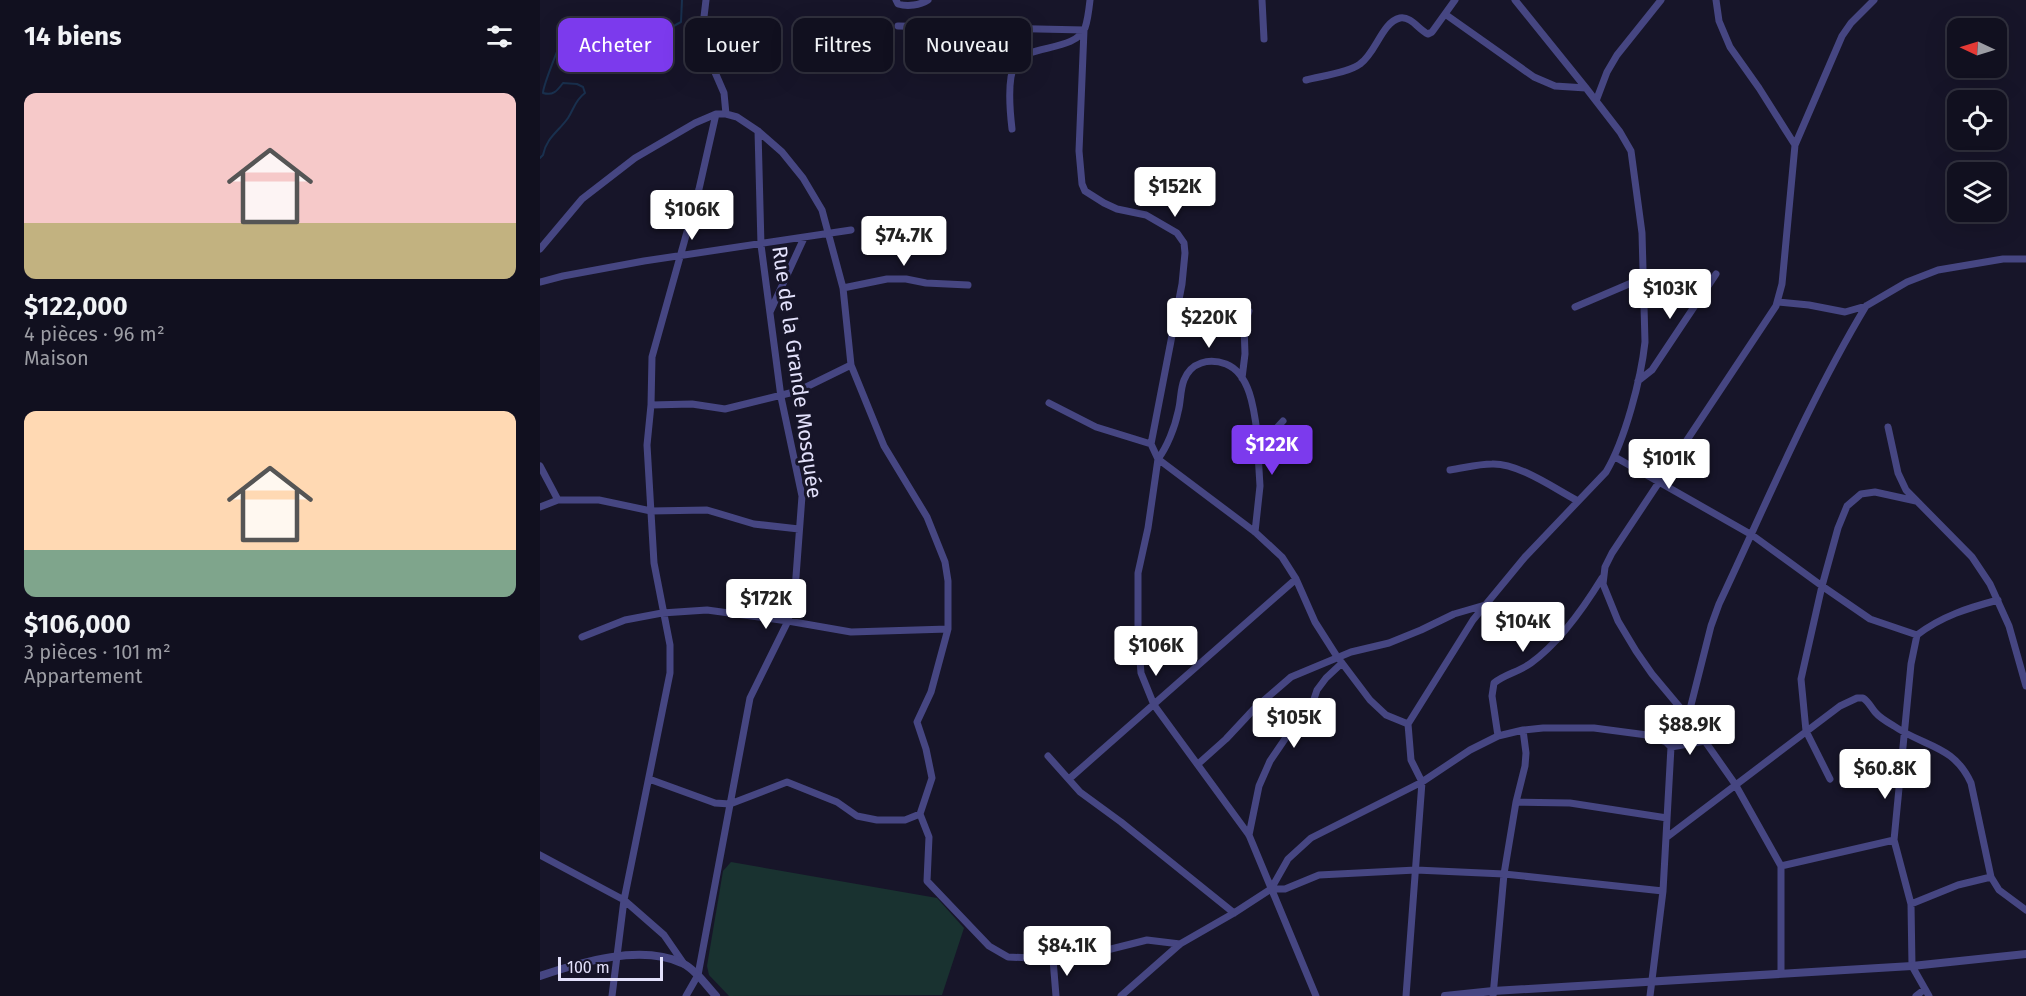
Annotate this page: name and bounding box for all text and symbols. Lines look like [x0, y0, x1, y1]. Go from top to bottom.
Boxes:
chip: Acheter [558, 18, 673, 72]
chip: Louer [685, 18, 781, 72]
chip: Filtres [793, 18, 893, 72]
chip: Nouveau [905, 18, 1031, 72]
north arrow [1947, 18, 2007, 78]
map controls [1947, 18, 2007, 222]
icon: filters [483, 20, 516, 53]
text: 14 biens [24, 21, 122, 52]
button: locate [1947, 90, 2007, 150]
icon: home [216, 132, 324, 240]
button: layers [1947, 162, 2007, 222]
pin: $152K [1133, 167, 1217, 218]
text: $152K [1149, 174, 1201, 198]
pin: $106K [650, 190, 734, 241]
text: $106K [664, 197, 720, 221]
pin: $74.7K [855, 216, 953, 267]
text: $74.7K [875, 223, 933, 247]
street label: Rue de la Grande Mosquée [766, 244, 828, 500]
pin: $103K [1628, 269, 1712, 320]
text: $103K [1643, 276, 1697, 300]
text: $122,000 [24, 291, 128, 322]
pin: $220K [1167, 298, 1251, 349]
text: $220K [1181, 305, 1237, 329]
text: 4 pièces · 96 m² [24, 322, 165, 346]
text: Maison [24, 346, 89, 370]
pin: $122K [1230, 425, 1314, 476]
text: $122K [1246, 432, 1298, 456]
pin: $101K [1627, 439, 1711, 490]
text: $101K [1643, 446, 1695, 470]
icon: home [216, 450, 324, 558]
pin: $172K [724, 579, 808, 630]
text: $172K [740, 586, 792, 610]
pin: $104K [1481, 602, 1565, 653]
text: $106,000 [24, 609, 131, 640]
text: $104K [1495, 609, 1551, 633]
pin: $106K [1114, 626, 1198, 677]
text: $106K [1128, 633, 1184, 657]
text: 3 pièces · 101 m² [24, 640, 171, 664]
text: Appartement [24, 664, 142, 688]
pin: $105K [1252, 698, 1336, 749]
text: $105K [1267, 705, 1321, 729]
pin: $88.9K [1641, 705, 1739, 756]
text: $88.9K [1659, 712, 1721, 736]
pin: $60.8K [1836, 749, 1934, 800]
text: $60.8K [1853, 756, 1917, 780]
pin: $84.1K [1018, 926, 1116, 977]
text: $84.1K [1038, 933, 1096, 957]
scale bar [558, 954, 663, 982]
text: 100 m [567, 958, 610, 977]

